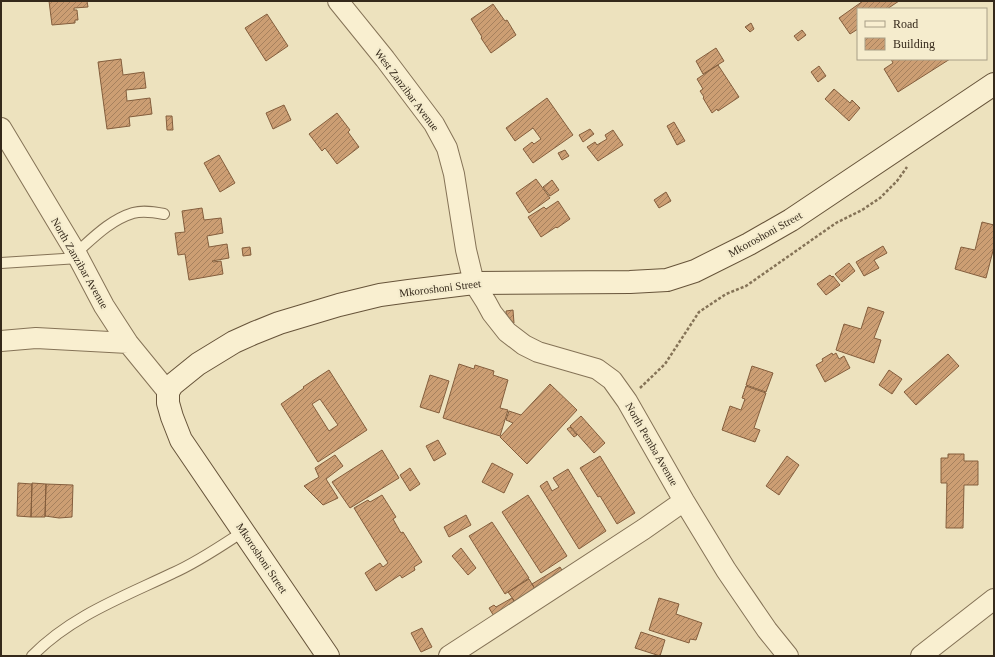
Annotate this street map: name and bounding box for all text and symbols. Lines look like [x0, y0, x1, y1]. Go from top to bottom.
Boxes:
legend [857, 8, 987, 60]
text: Road [893, 17, 918, 31]
text: Building [893, 37, 935, 51]
street label: West Zanzibar Avenue [372, 47, 442, 133]
street label: Mkoroshoni Street [726, 209, 804, 259]
street label: North Zanzibar Avenue [49, 215, 111, 311]
street label: Mkoroshoni Street [398, 277, 482, 299]
street label: North Pemba Avenue [623, 400, 681, 488]
street label: Mkoroshoni Street [234, 521, 290, 595]

